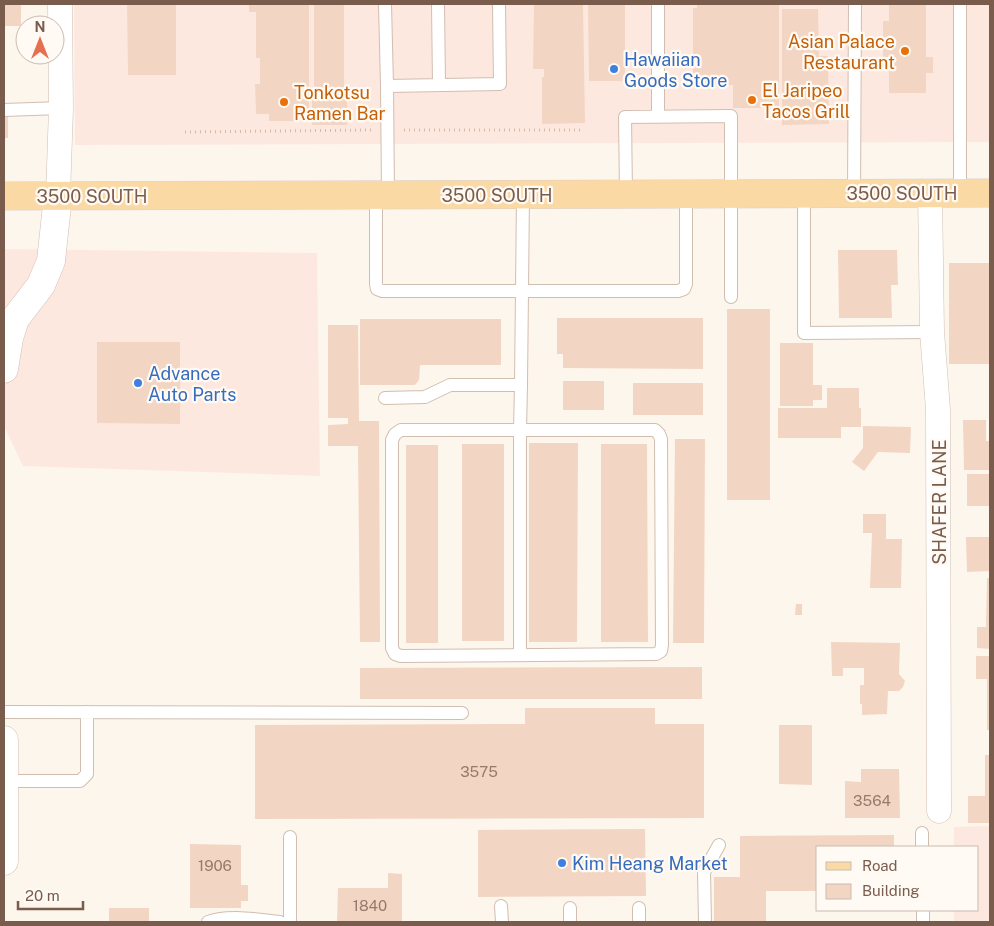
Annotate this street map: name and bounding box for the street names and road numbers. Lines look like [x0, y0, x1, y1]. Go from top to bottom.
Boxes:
street label: 3500 SOUTH [846, 183, 958, 204]
street label: 3500 SOUTH [441, 185, 553, 206]
street label: 3500 SOUTH [36, 186, 148, 207]
street label: SHAFER LANE [929, 439, 950, 565]

